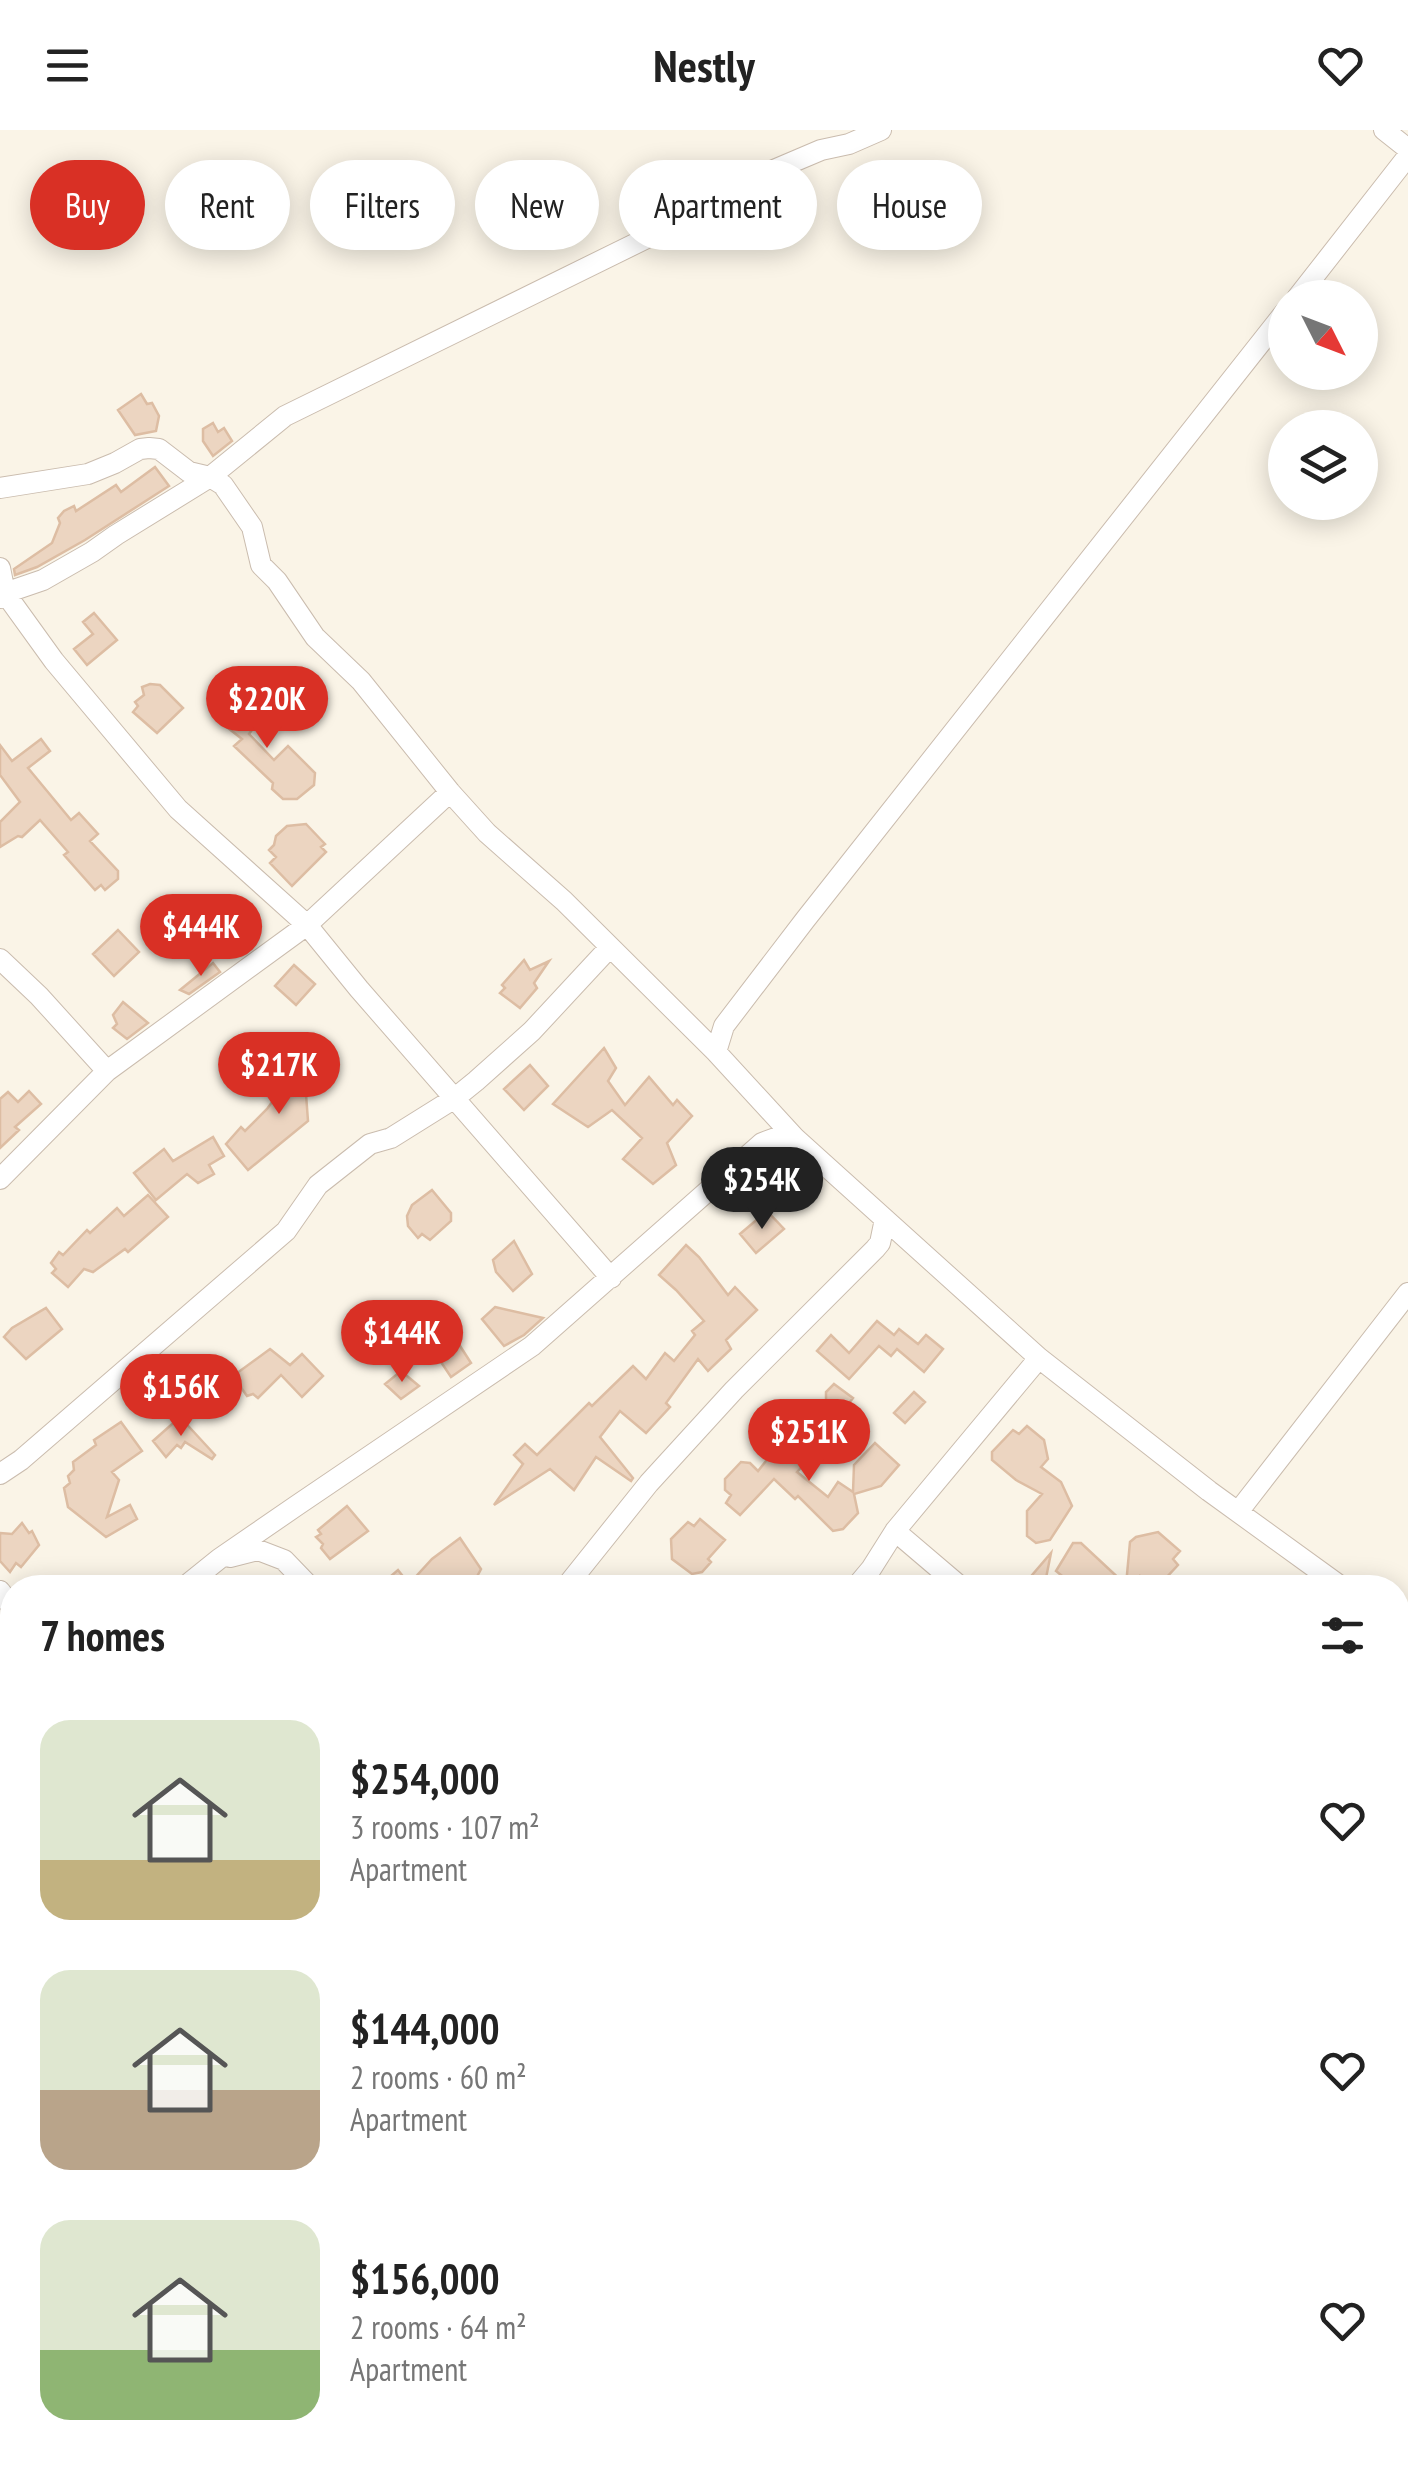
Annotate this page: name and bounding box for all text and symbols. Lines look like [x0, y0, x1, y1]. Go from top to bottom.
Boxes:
text: Nestly [653, 36, 755, 94]
icon: menu [40, 38, 95, 93]
icon: heart [1313, 38, 1368, 93]
chip: Buy [30, 160, 145, 250]
chip: Rent [165, 160, 290, 250]
chip: Filters [310, 160, 455, 250]
chip: New [475, 160, 599, 250]
chip: Apartment [619, 160, 817, 250]
chip: House [837, 160, 982, 250]
north arrow [1268, 280, 1378, 390]
map controls [1268, 280, 1378, 520]
button: layers [1268, 410, 1378, 520]
pin: $220K [197, 666, 337, 751]
text: $220K [228, 677, 306, 719]
pin: $444K [131, 894, 271, 979]
text: $444K [162, 905, 240, 947]
pin: $217K [209, 1032, 349, 1117]
text: $217K [240, 1043, 318, 1085]
pin: $254K [692, 1147, 832, 1232]
text: $254K [723, 1158, 801, 1200]
pin: $144K [332, 1300, 472, 1385]
text: $144K [363, 1311, 441, 1353]
pin: $156K [111, 1354, 251, 1439]
text: $156K [142, 1365, 220, 1407]
pin: $251K [739, 1399, 879, 1484]
text: $251K [770, 1410, 848, 1452]
text: 7 homes [40, 1608, 165, 1663]
icon: filters [1315, 1608, 1370, 1663]
text: $254,000 [350, 1751, 500, 1806]
icon: home [120, 1760, 240, 1880]
icon: heart [1315, 1793, 1370, 1848]
text: 3 rooms · 107 m² [350, 1806, 540, 1848]
text: Apartment [350, 1848, 467, 1890]
text: $144,000 [350, 2001, 500, 2056]
icon: home [120, 2010, 240, 2130]
icon: heart [1315, 2043, 1370, 2098]
text: 2 rooms · 60 m² [350, 2056, 527, 2098]
text: Apartment [350, 2098, 467, 2140]
text: $156,000 [350, 2251, 500, 2306]
icon: home [120, 2260, 240, 2380]
icon: heart [1315, 2293, 1370, 2348]
text: 2 rooms · 64 m² [350, 2306, 527, 2348]
text: Apartment [350, 2348, 467, 2390]

